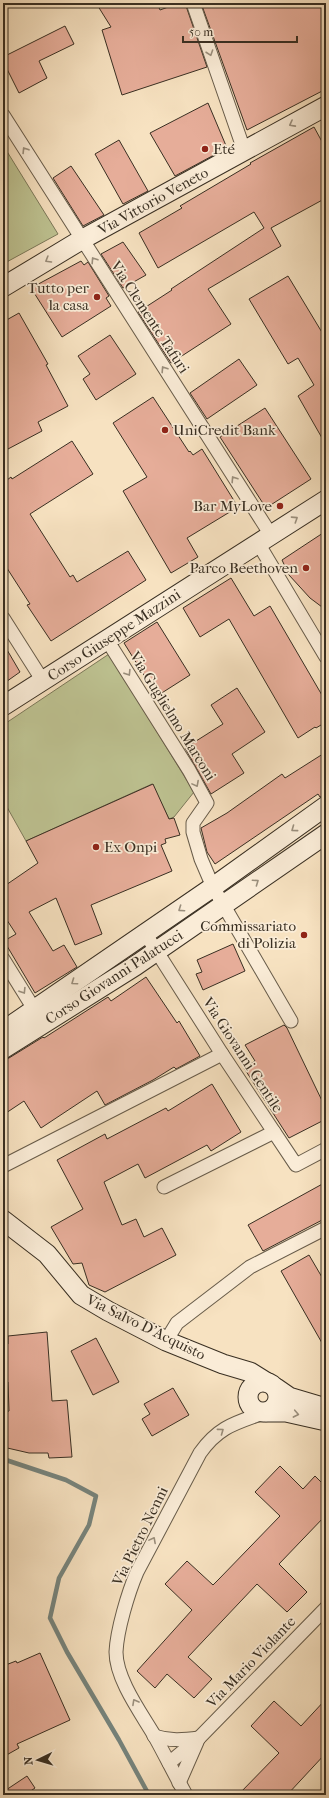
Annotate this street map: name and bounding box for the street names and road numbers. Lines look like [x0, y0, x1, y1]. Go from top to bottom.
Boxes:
street label: Via Vittorio Veneto [94, 163, 212, 239]
street label: Via Clemente Tafuri [106, 257, 193, 377]
street label: Corso Giuseppe Mazzini [44, 585, 184, 685]
street label: Via Guglielmo Marconi [125, 647, 220, 784]
street label: Corso Giovanni Palatucci [42, 925, 187, 1028]
street label: Via Giovanni Gentile [198, 993, 287, 1116]
street label: Via Salvo D'Acquisto [83, 1290, 209, 1364]
street label: Via Pietro Nenni [108, 1483, 172, 1589]
street label: Via Mario Violante [202, 1612, 300, 1712]

